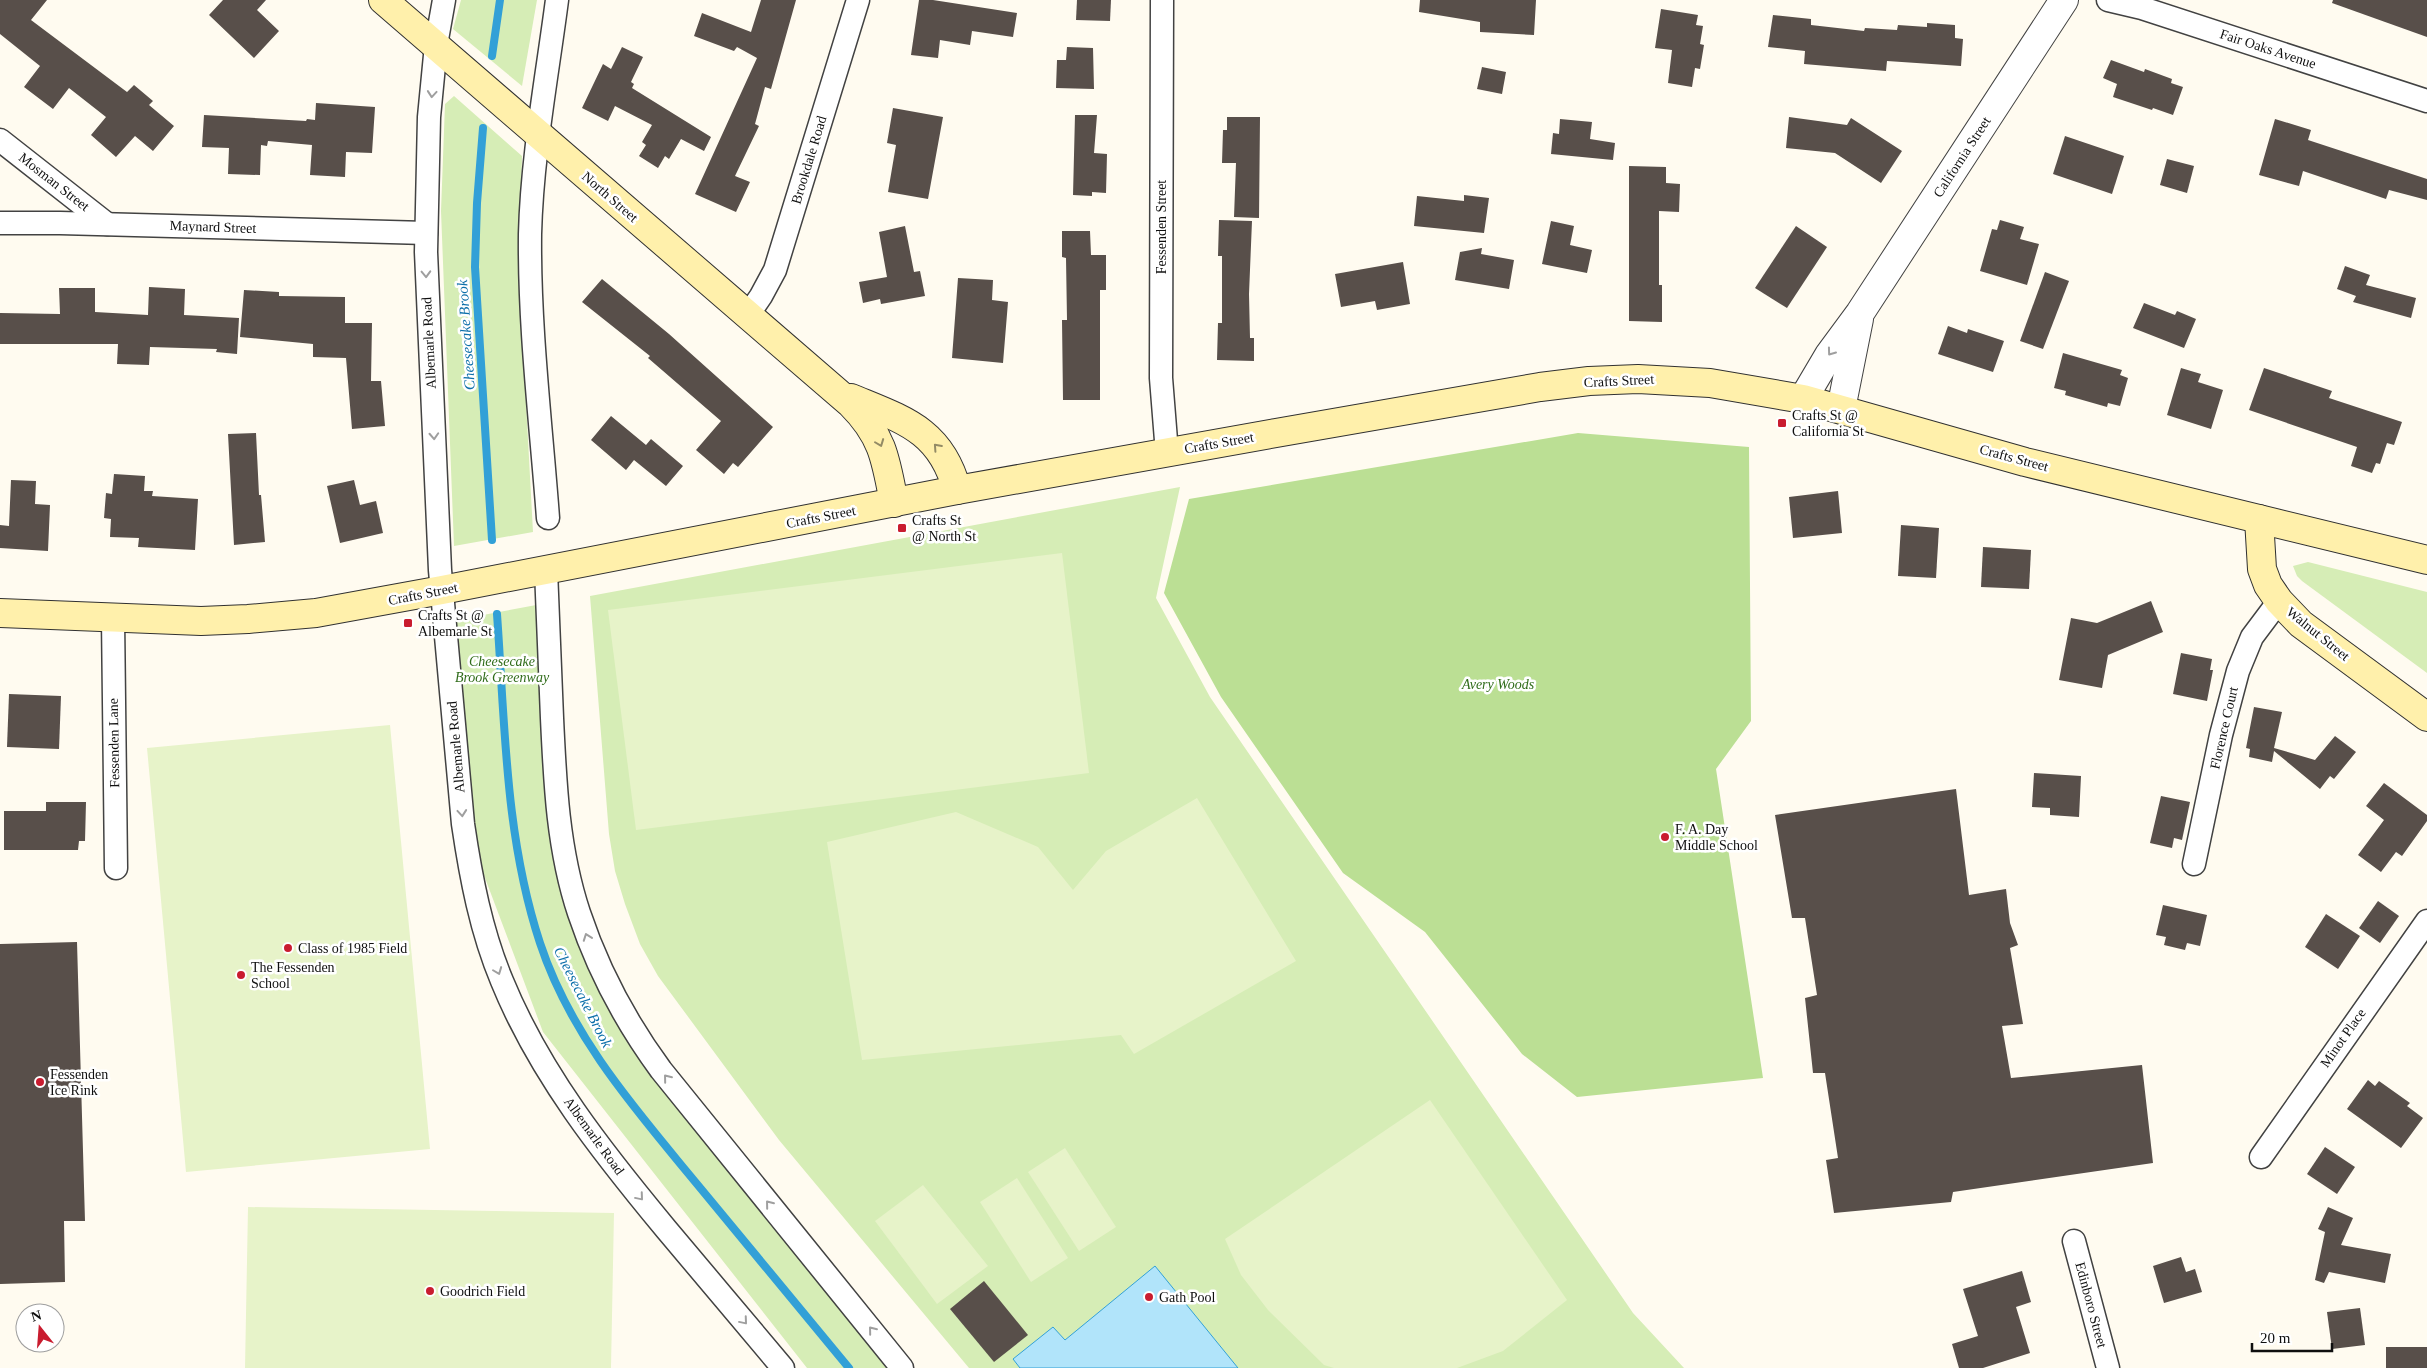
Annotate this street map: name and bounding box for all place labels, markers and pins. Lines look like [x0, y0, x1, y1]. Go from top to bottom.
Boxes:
place label: Crafts St @ California St [1792, 408, 1864, 439]
marker: Crafts St @ California St [1776, 417, 1788, 429]
place label: Crafts St @ North St [912, 513, 976, 544]
marker: Crafts St @ North St [896, 522, 908, 534]
place label: Crafts St @ Albemarle St [418, 608, 492, 639]
marker: Crafts St @ Albemarle St [402, 617, 414, 629]
place label: F. A. Day Middle School [1675, 822, 1758, 853]
marker: F. A. Day Middle School [1659, 831, 1671, 843]
place label: Class of 1985 Field [298, 941, 407, 956]
marker: Class of 1985 Field [282, 942, 294, 954]
place label: The Fessenden School [251, 960, 335, 991]
marker: The Fessenden School [235, 969, 247, 981]
place label: Fessenden Ice Rink [50, 1067, 108, 1098]
marker: Fessenden Ice Rink [34, 1076, 46, 1088]
place label: Goodrich Field [440, 1284, 525, 1299]
marker: Goodrich Field [424, 1285, 436, 1297]
place label: Gath Pool [1159, 1290, 1216, 1305]
marker: Gath Pool [1143, 1291, 1155, 1303]

